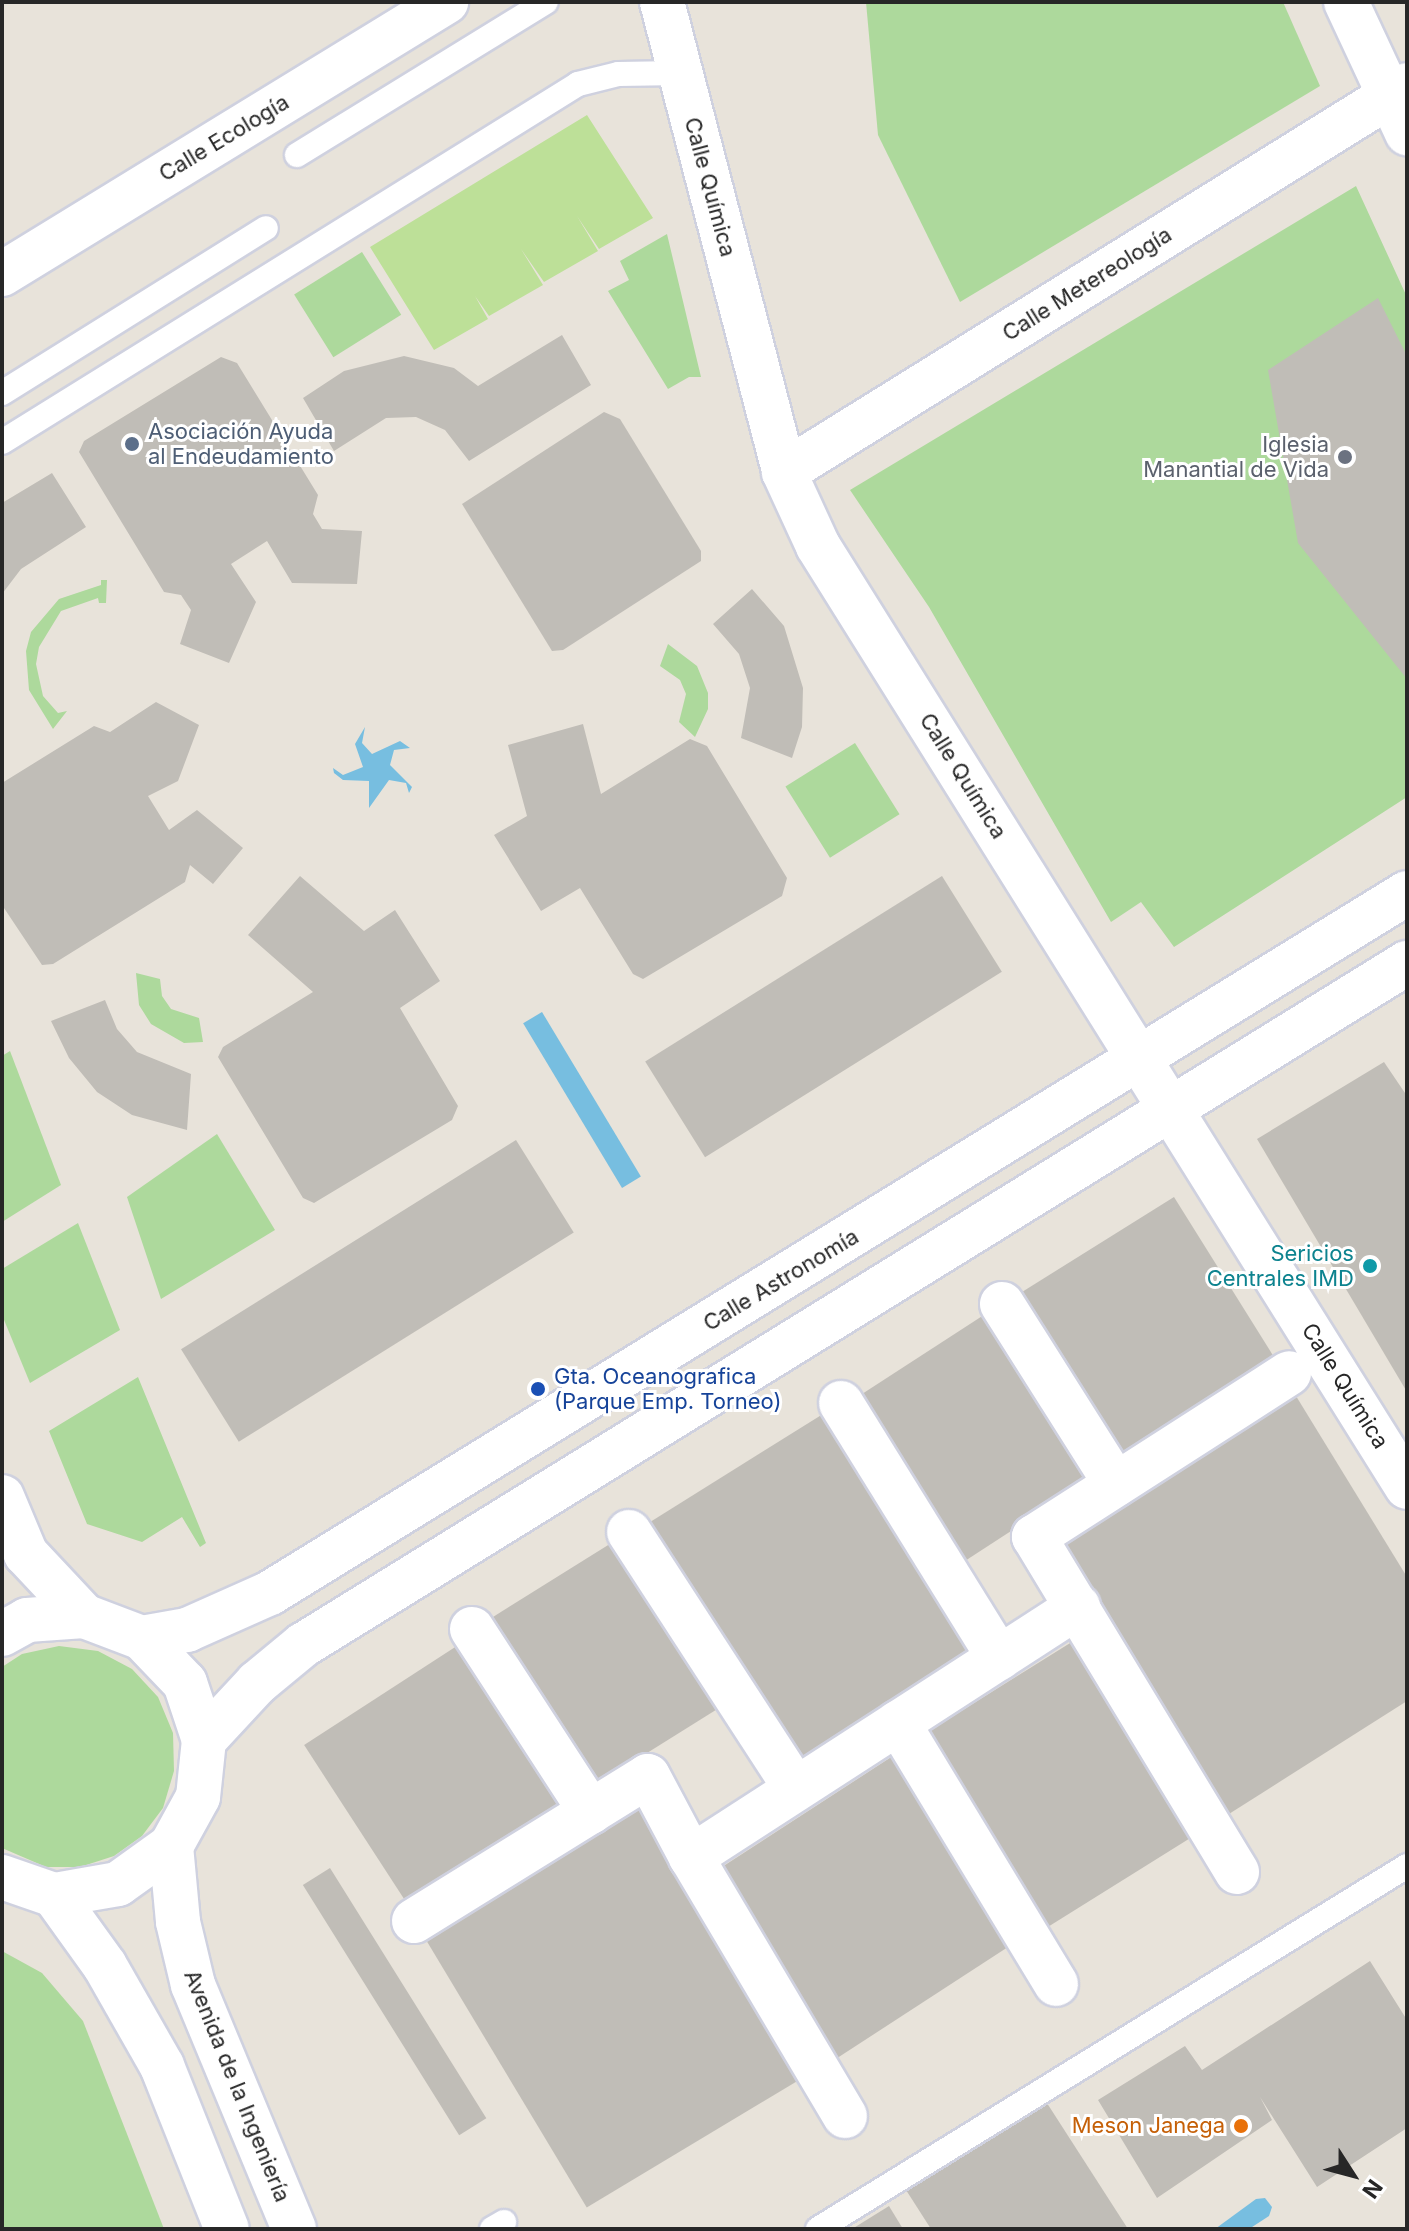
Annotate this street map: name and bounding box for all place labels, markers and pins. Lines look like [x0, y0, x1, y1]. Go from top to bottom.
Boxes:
place label: Asociación Ayuda al Endeudamiento [148, 418, 334, 470]
place label: Iglesia Manantial de Vida [1143, 431, 1329, 482]
marker: Asociación Ayuda al Endeudamiento [123, 435, 141, 453]
marker: Iglesia Manantial de Vida [1336, 448, 1354, 466]
place label: Sericios Centrales IMD [1207, 1240, 1354, 1292]
marker: Sericios Centrales IMD [1361, 1257, 1379, 1275]
place label: Gta. Oceanografica (Parque Emp. Torneo) [554, 1363, 781, 1414]
marker: Gta. Oceanografica (Parque Emp. Torneo) [529, 1380, 547, 1398]
place label: Meson Janega [1072, 2113, 1225, 2139]
marker: Meson Janega [1232, 2117, 1250, 2135]

